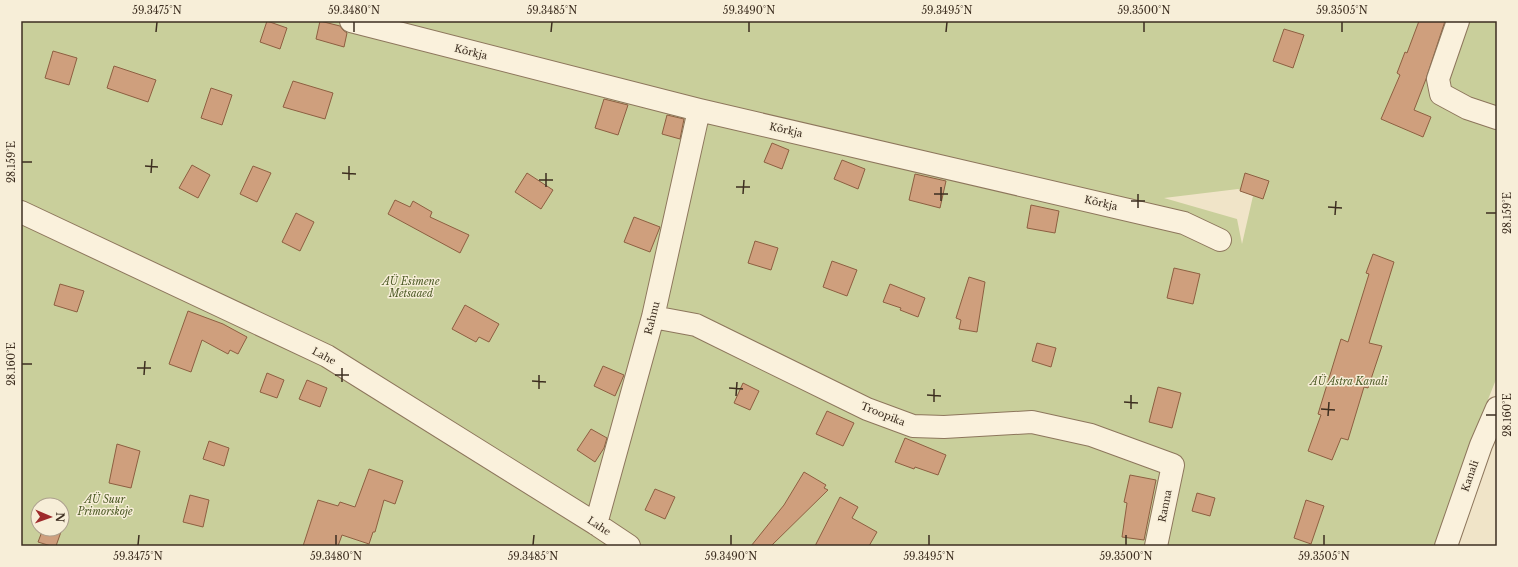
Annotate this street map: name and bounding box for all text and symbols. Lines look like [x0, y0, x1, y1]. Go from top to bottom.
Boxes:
text: 59.3475°N [132, 4, 182, 17]
text: 59.3480°N [328, 4, 380, 17]
text: 59.3485°N [527, 4, 577, 17]
text: 59.3490°N [723, 4, 775, 17]
text: 59.3495°N [921, 4, 973, 17]
text: 59.3500°N [1117, 4, 1171, 17]
text: 59.3505°N [1316, 4, 1368, 17]
street label: Kõrkja [453, 42, 489, 62]
street label: Kõrkja [768, 120, 804, 140]
text: 28.159°E [5, 141, 18, 183]
text: 28.159°E [1501, 192, 1514, 234]
street label: Kõrkja [1083, 193, 1119, 213]
park label: AÜ Esimene Metsaaed [381, 274, 440, 300]
street label: Rahnu [642, 300, 662, 336]
text: 28.160°E [5, 342, 18, 386]
street label: Lahe [310, 344, 339, 368]
park label: AÜ Astra Kanali [1308, 374, 1388, 388]
text: 28.160°E [1501, 393, 1514, 437]
street label: Troopika [859, 399, 908, 429]
street label: Kanali [1459, 458, 1482, 493]
street label: Ranna [1155, 488, 1175, 523]
park label: AÜ Suur Primorskoje [77, 492, 133, 518]
north arrow [30, 497, 70, 537]
text: N [53, 512, 67, 523]
street label: Lahe [585, 514, 613, 539]
text: 59.3475°N [113, 550, 163, 563]
text: 59.3480°N [310, 550, 362, 563]
text: 59.3485°N [508, 550, 558, 563]
text: 59.3490°N [705, 550, 757, 563]
text: 59.3495°N [903, 550, 955, 563]
text: 59.3500°N [1099, 550, 1153, 563]
text: 59.3505°N [1298, 550, 1350, 563]

